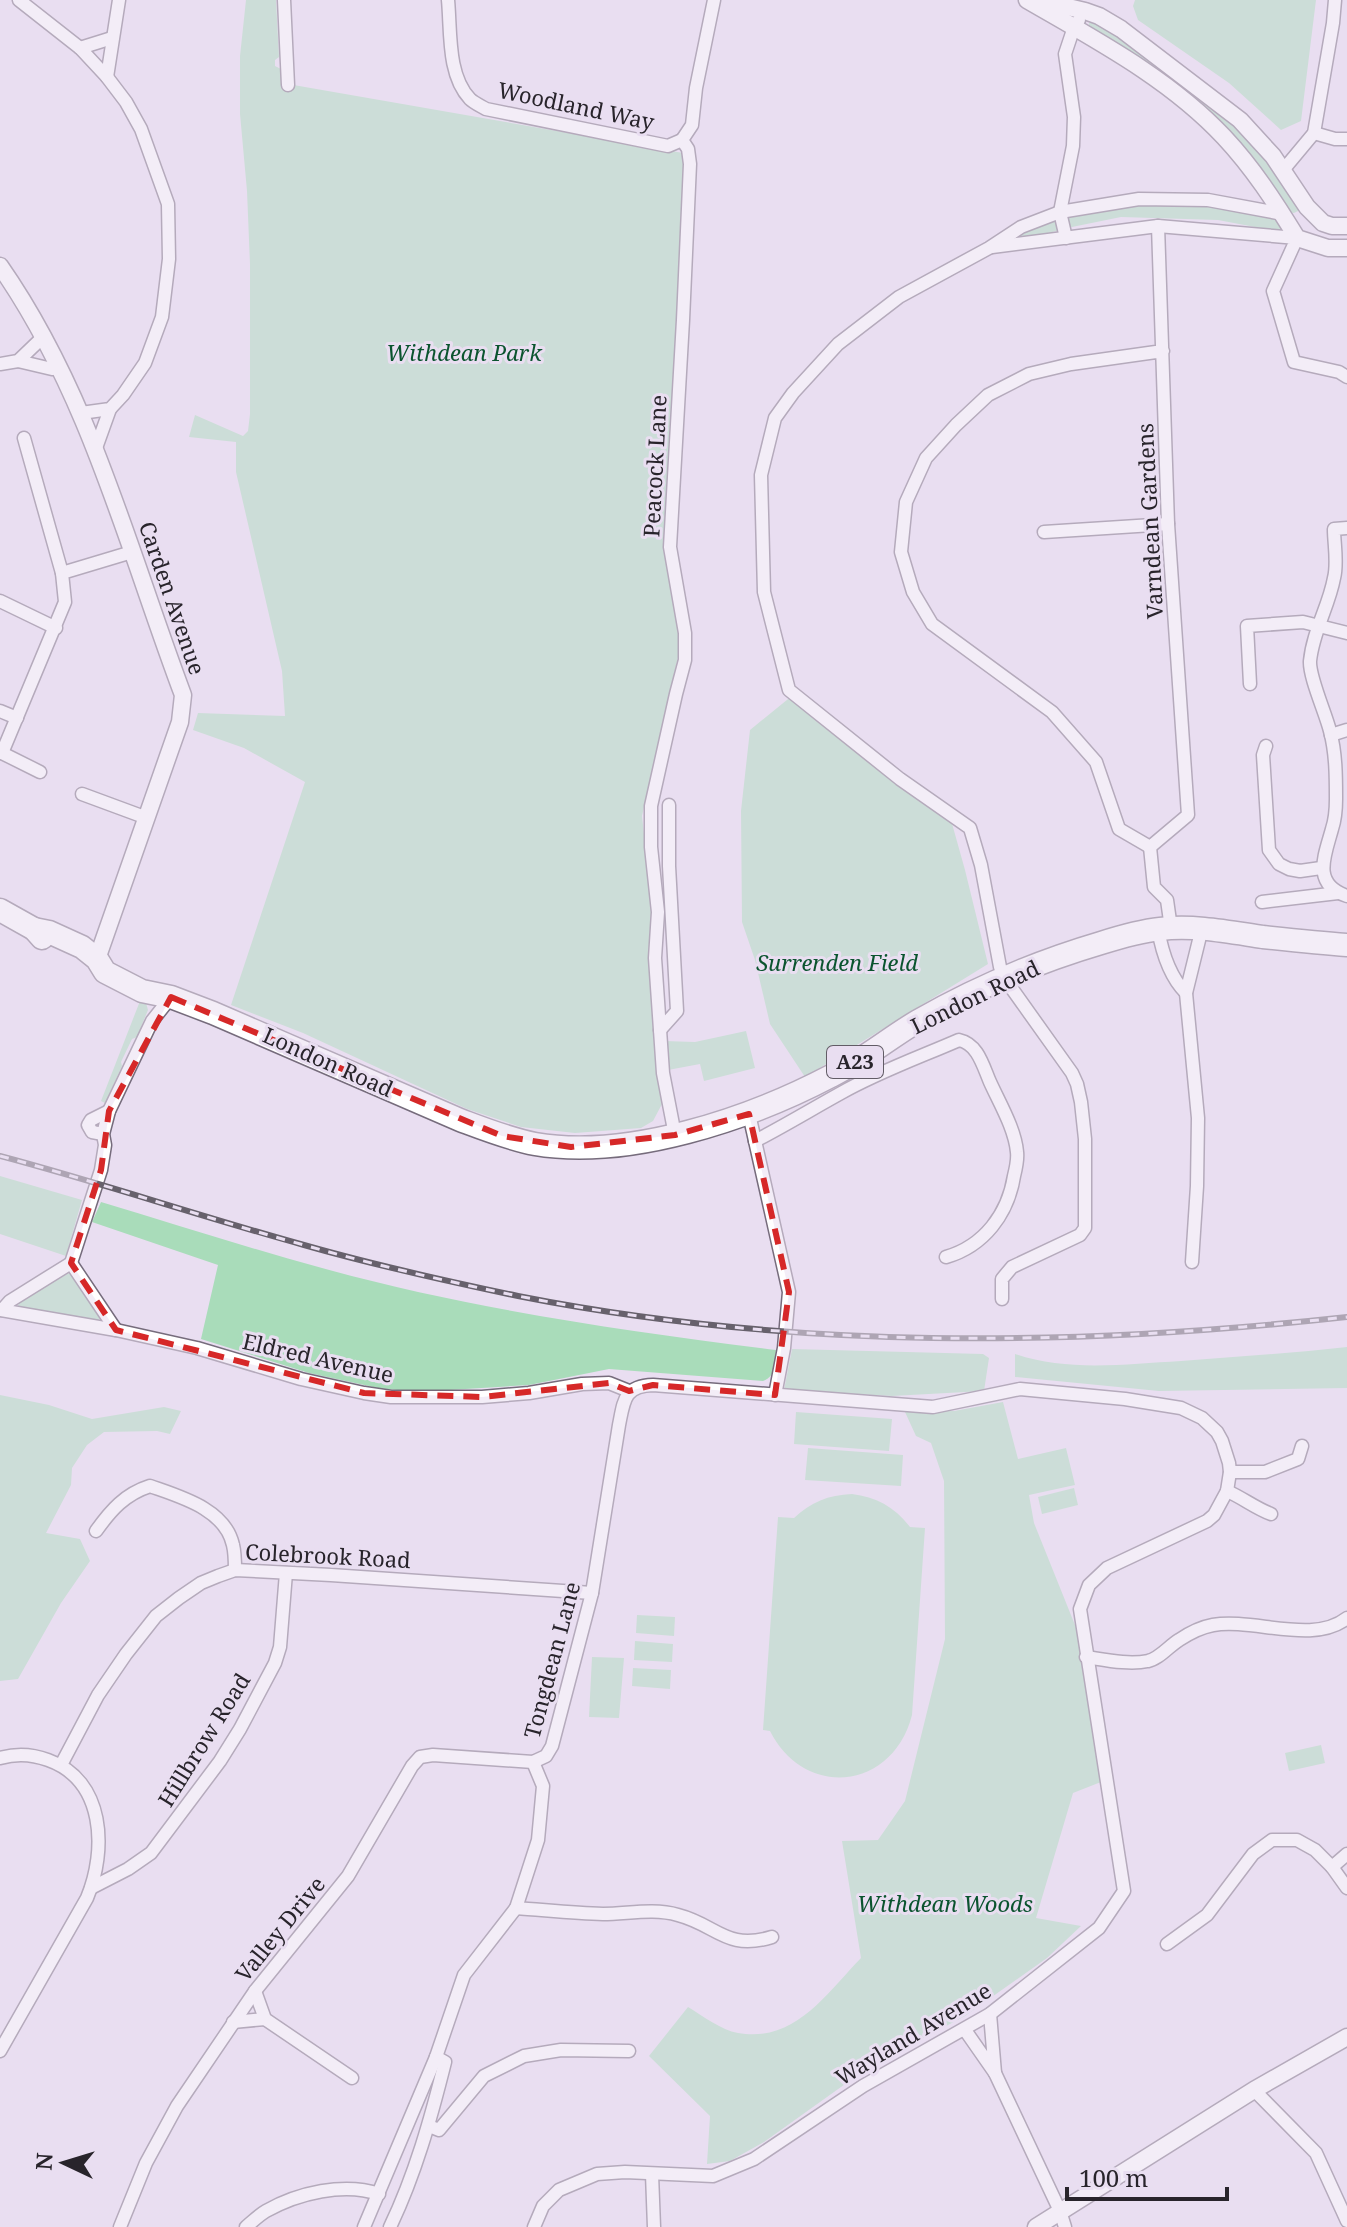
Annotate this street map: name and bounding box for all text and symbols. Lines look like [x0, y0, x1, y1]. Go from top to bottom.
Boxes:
street label: Woodland Way [495, 74, 658, 136]
park label: Withdean Park [386, 337, 543, 367]
street label: Peacock Lane [635, 394, 673, 538]
street label: Varndean Gardens [1129, 422, 1169, 620]
street label: Carden Avenue [133, 517, 213, 678]
park label: Surrenden Field [756, 947, 918, 977]
street label: London Road [905, 952, 1044, 1040]
street label: London Road [258, 1019, 399, 1103]
road number: A23 [827, 1046, 883, 1078]
street label: Eldred Avenue [240, 1325, 397, 1389]
street label: Colebrook Road [245, 1536, 412, 1574]
street label: Tongdean Lane [516, 1578, 586, 1741]
street label: Hillbrow Road [150, 1666, 257, 1812]
street label: Valley Drive [227, 1869, 331, 1987]
park label: Withdean Woods [857, 1888, 1033, 1918]
street label: Wayland Avenue [829, 1975, 996, 2092]
north arrow [24, 2123, 104, 2203]
scale bar [1067, 2151, 1227, 2201]
text: N [27, 2152, 59, 2171]
text: 100 m [1079, 2161, 1148, 2194]

